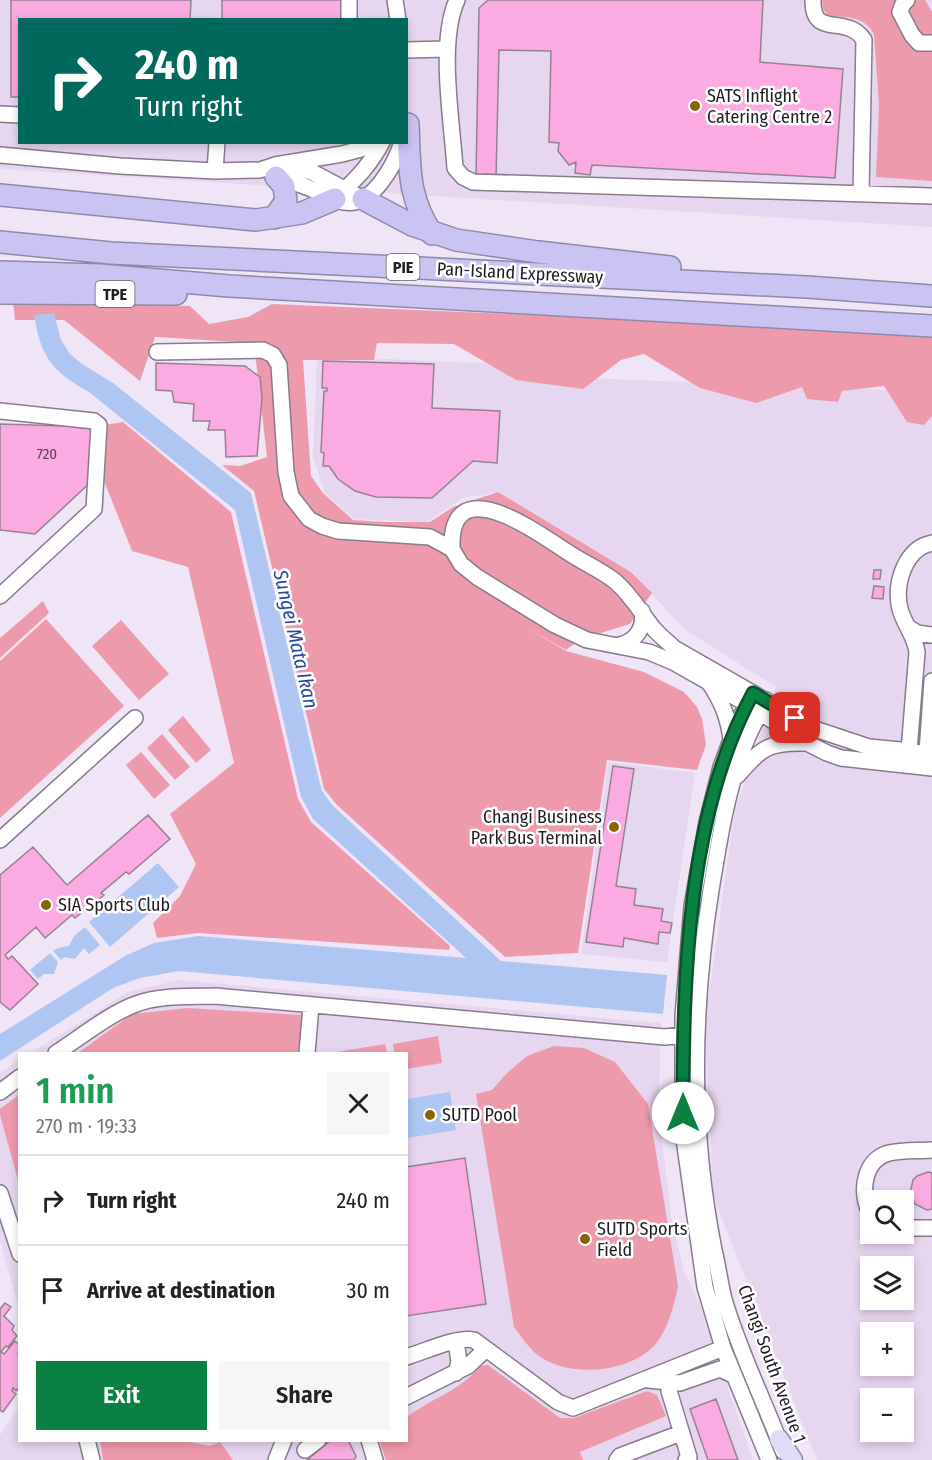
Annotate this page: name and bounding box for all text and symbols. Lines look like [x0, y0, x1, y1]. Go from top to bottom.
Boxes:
text: 240 m [135, 40, 239, 90]
icon: right [36, 42, 114, 120]
place label: SATS Inflight Catering Centre 2 [707, 85, 832, 128]
text: Turn right [135, 91, 243, 123]
marker: SATS Inflight Catering Centre 2 [688, 99, 702, 113]
road number: PIE [386, 254, 420, 280]
street label: Pan-Island Expressway [436, 258, 604, 288]
road number: TPE [96, 281, 134, 307]
house number: 720 [37, 445, 57, 463]
water label: Sungei Mata Ikan [268, 566, 324, 711]
pin [769, 692, 820, 743]
icon: arrive [778, 701, 811, 734]
place label: Changi Business Park Bus Terminal [471, 806, 602, 849]
marker: Changi Business Park Bus Terminal [607, 820, 621, 834]
place label: SIA Sports Club [58, 894, 170, 916]
marker: SIA Sports Club [39, 898, 53, 912]
text: 1 min [36, 1069, 114, 1113]
button: close [327, 1072, 390, 1135]
position arrow [651, 1081, 715, 1145]
place label: SUTD Pool [442, 1104, 517, 1126]
marker: SUTD Pool [423, 1108, 437, 1122]
text: 270 m · 19:33 [36, 1114, 137, 1138]
icon: right [36, 1184, 69, 1217]
text: Turn right [87, 1187, 176, 1214]
text: 240 m [337, 1187, 390, 1214]
map controls [860, 1190, 914, 1442]
button: search [860, 1190, 914, 1244]
place label: SUTD Sports Field [597, 1218, 688, 1261]
marker: SUTD Sports Field [578, 1232, 592, 1246]
button: layers [860, 1256, 914, 1310]
icon: arrive [36, 1274, 69, 1307]
text: Arrive at destination [87, 1277, 275, 1304]
text: 30 m [347, 1277, 390, 1304]
street label: Changi South Avenue 1 [733, 1282, 811, 1446]
button: + [860, 1322, 914, 1376]
button: Exit [36, 1361, 207, 1430]
button: Share [219, 1361, 390, 1430]
button: − [860, 1388, 914, 1442]

